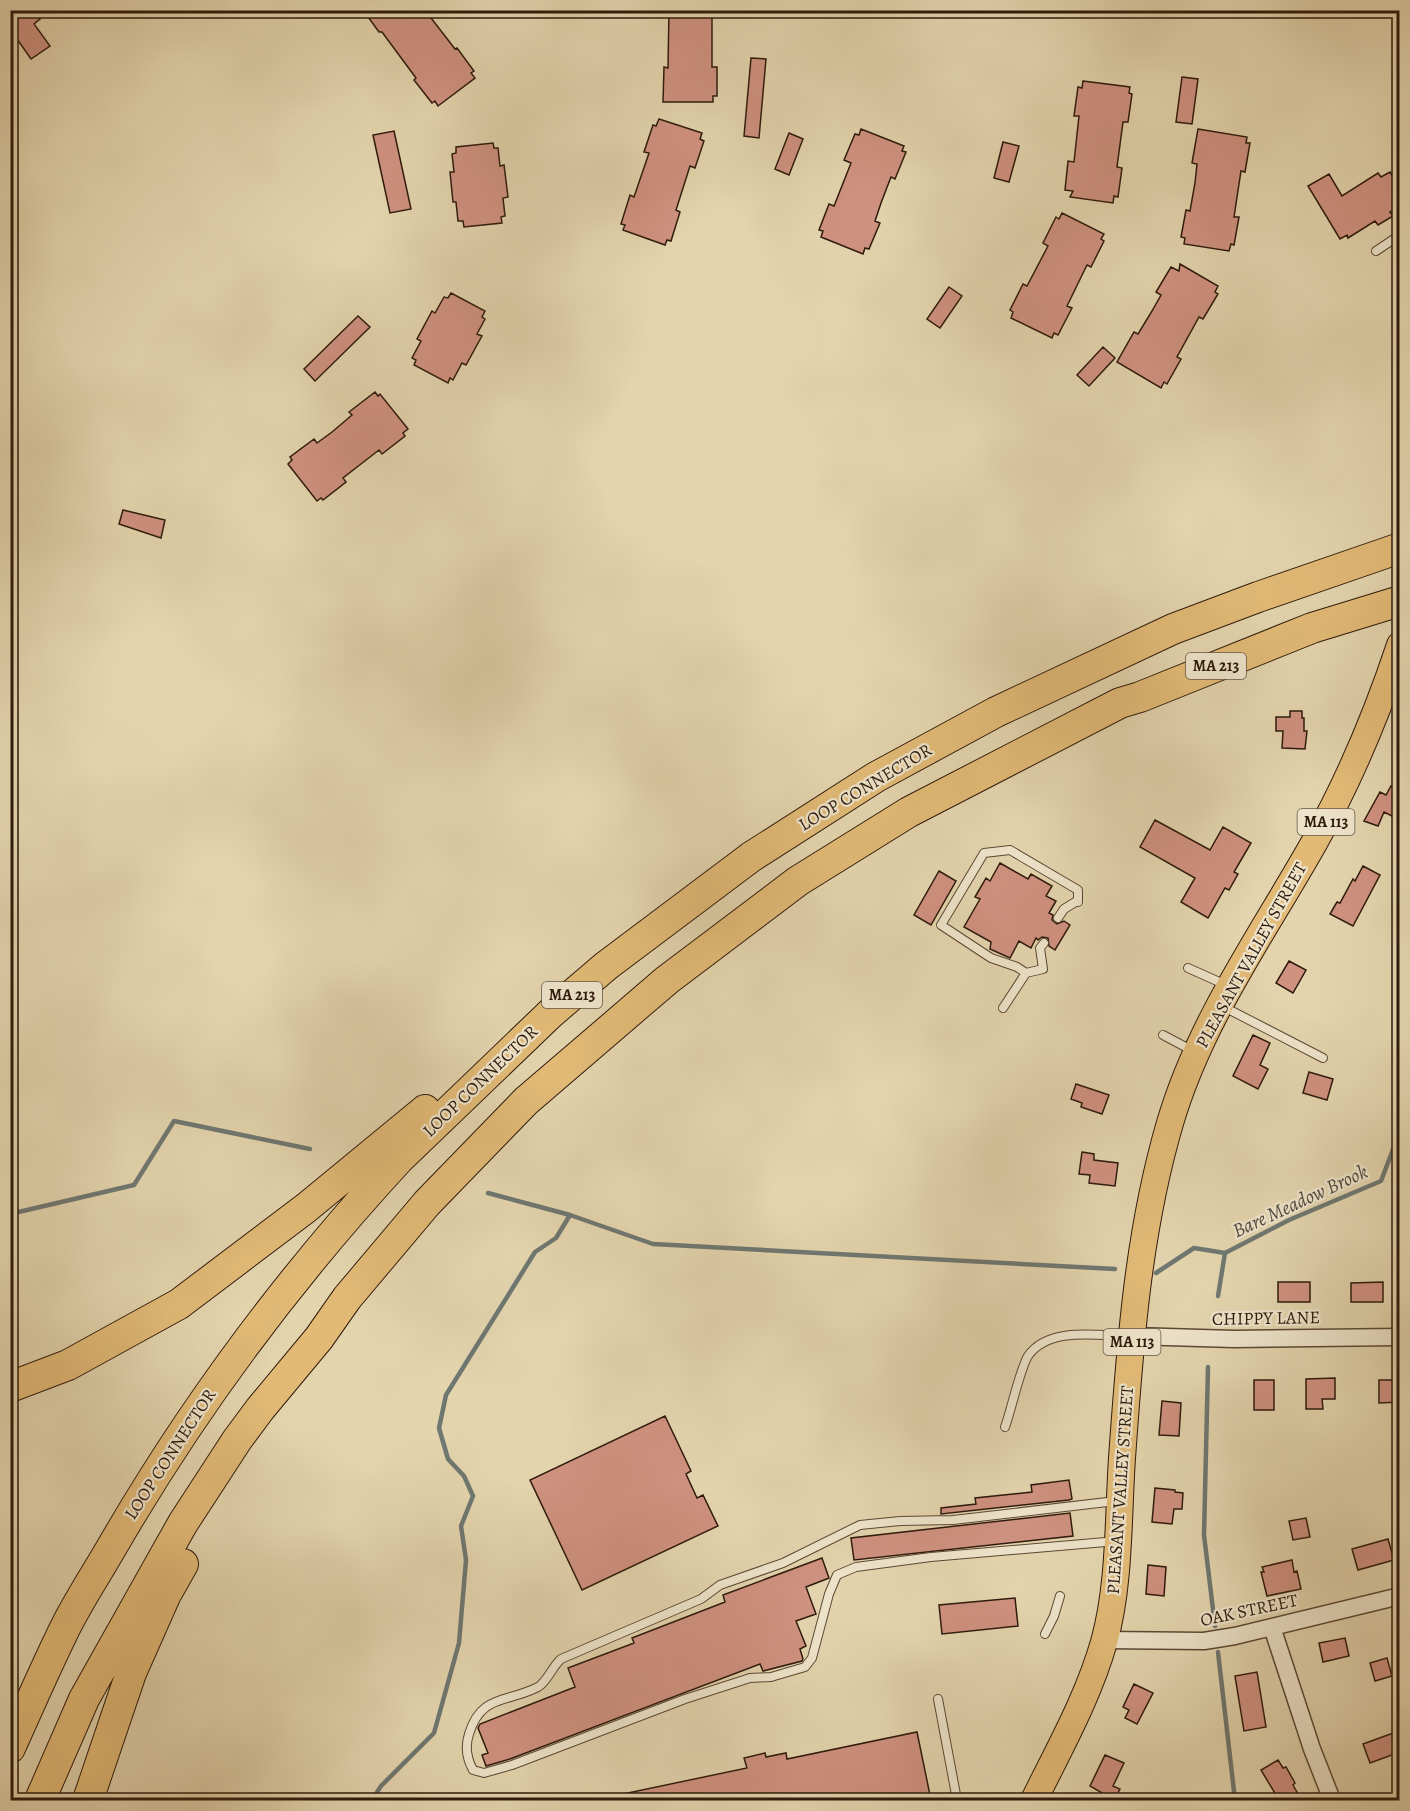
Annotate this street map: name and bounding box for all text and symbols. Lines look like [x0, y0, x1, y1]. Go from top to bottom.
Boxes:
road number: MA 213 [1186, 653, 1246, 679]
street label: LOOP CONNECTOR [794, 738, 936, 836]
road number: MA 113 [1298, 809, 1354, 835]
street label: PLEASANT VALLEY STREET [1190, 858, 1312, 1052]
road number: MA 213 [542, 982, 602, 1008]
street label: LOOP CONNECTOR [417, 1020, 543, 1142]
water label: Bare Meadow Brook [1228, 1158, 1372, 1244]
street label: CHIPPY LANE [1212, 1305, 1320, 1331]
road number: MA 113 [1104, 1329, 1160, 1355]
street label: LOOP CONNECTOR [119, 1384, 221, 1524]
street label: PLEASANT VALLEY STREET [1101, 1385, 1139, 1595]
street label: OAK STREET [1198, 1588, 1300, 1632]

